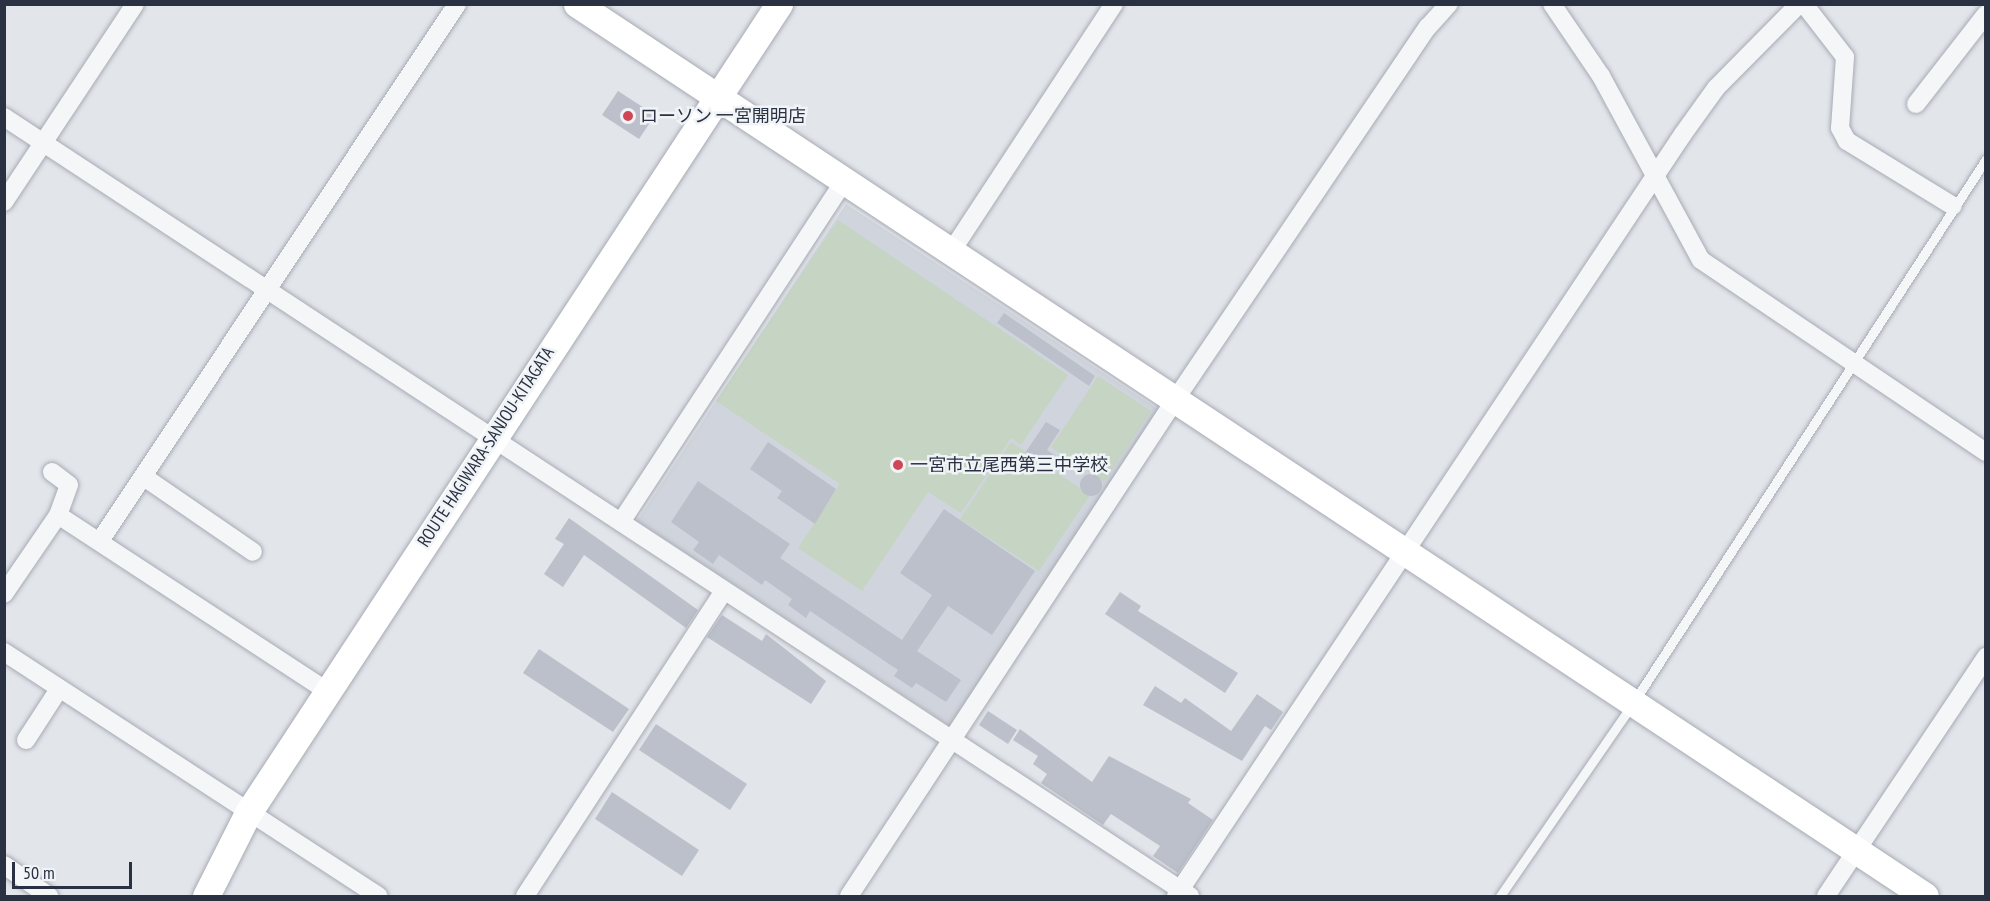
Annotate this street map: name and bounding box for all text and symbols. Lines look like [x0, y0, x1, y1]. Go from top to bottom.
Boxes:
place label: ローソン 一宮開明店 [640, 105, 806, 127]
marker: ローソン 一宮開明店 [621, 109, 635, 123]
street label: ROUTE HAGIWARA-SANJOU-KITAGATA [413, 343, 559, 551]
place label: 一宮市立尾西第三中学校 [910, 454, 1108, 476]
marker: 一宮市立尾西第三中学校 [891, 458, 905, 472]
scale bar [15, 850, 135, 888]
text: 50 m [23, 861, 55, 884]

